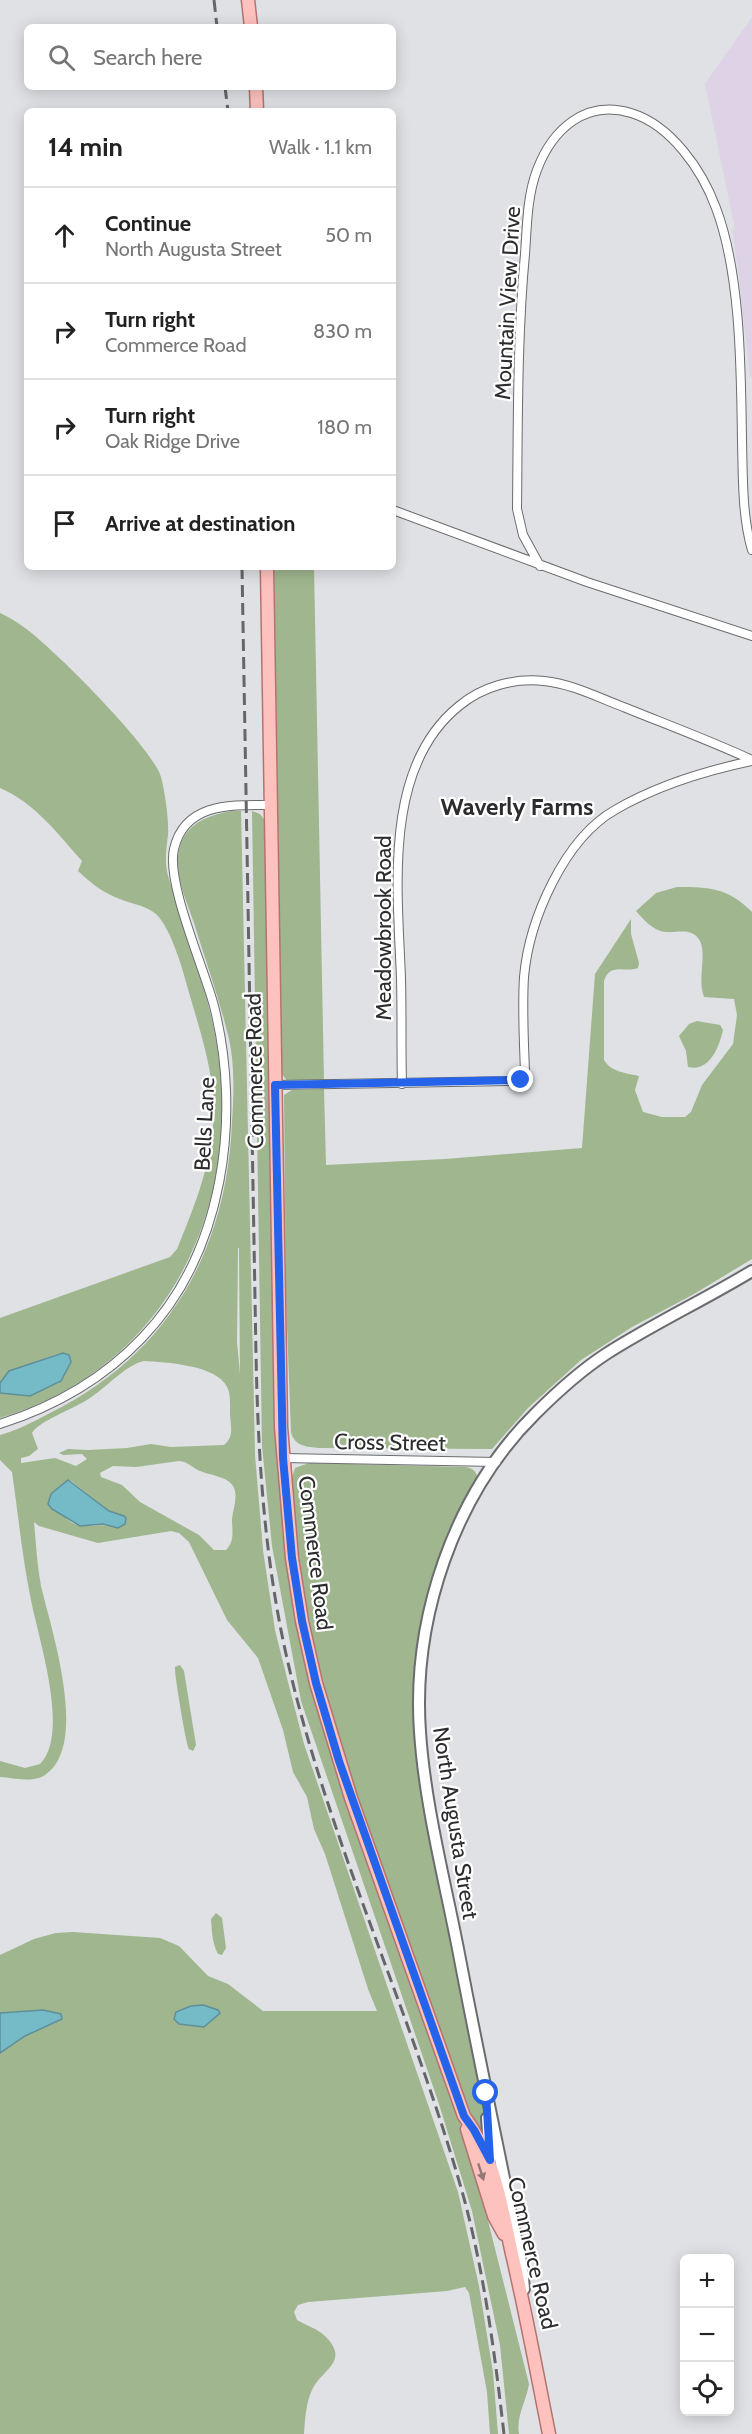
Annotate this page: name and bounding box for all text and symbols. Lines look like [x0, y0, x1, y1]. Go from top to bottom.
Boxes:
search box [24, 24, 396, 90]
icon: search [45, 41, 78, 74]
text: Search here [93, 44, 202, 71]
text: 14 min [48, 131, 123, 163]
text: Walk · 1.1 km [269, 135, 372, 159]
street label: Mountain View Drive [489, 206, 526, 400]
text: Continue [105, 210, 191, 237]
icon: ahead [48, 219, 81, 252]
text: 50 m [325, 223, 372, 247]
text: North Augusta Street [105, 237, 282, 261]
text: Turn right [105, 306, 195, 333]
icon: right [48, 315, 81, 348]
text: 830 m [313, 319, 372, 343]
text: Commerce Road [105, 333, 246, 357]
text: Turn right [105, 402, 195, 429]
icon: right [48, 411, 81, 444]
text: 180 m [317, 415, 372, 439]
text: Oak Ridge Drive [105, 429, 240, 453]
icon: arrive [48, 507, 81, 540]
text: Arrive at destination [105, 510, 295, 537]
district label: Waverly Farms [441, 792, 593, 821]
street label: Meadowbrook Road [370, 835, 397, 1021]
street label: Commerce Road [240, 993, 269, 1149]
route end [507, 1066, 533, 1092]
street label: Bells Lane [189, 1076, 220, 1172]
street label: Cross Street [334, 1428, 447, 1457]
street label: Commerce Road [293, 1474, 338, 1632]
street label: North Augusta Street [427, 1725, 484, 1922]
route start [472, 2079, 498, 2105]
one-way arrow [476, 2163, 486, 2181]
street label: Commerce Road [502, 2174, 563, 2332]
map controls [680, 2254, 734, 2416]
button: + [680, 2254, 734, 2308]
button: − [680, 2308, 734, 2362]
button: locate [680, 2362, 734, 2416]

